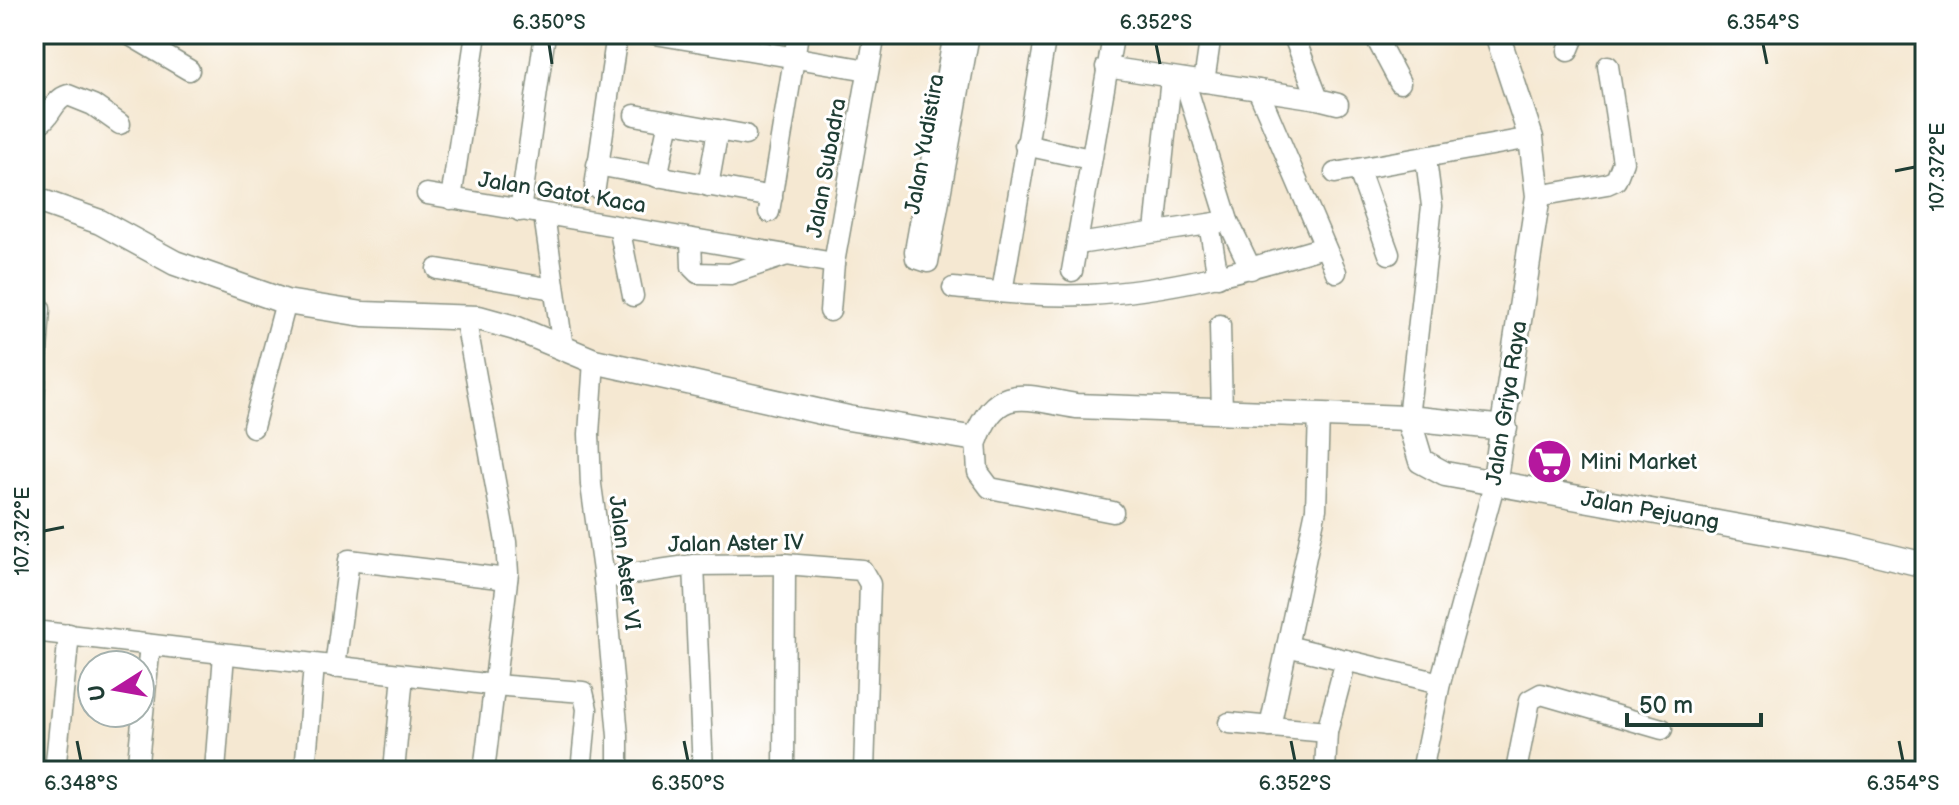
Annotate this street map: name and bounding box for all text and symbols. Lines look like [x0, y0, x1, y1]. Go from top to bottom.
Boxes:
text: 6.350°S [513, 11, 585, 35]
text: 6.352°S [1120, 11, 1192, 35]
text: 6.354°S [1727, 11, 1799, 35]
street label: Jalan Yudistira [899, 72, 951, 216]
street label: Jalan Subadra [801, 96, 853, 240]
text: 107.372°E [1926, 123, 1950, 211]
street label: Jalan Gatot Kaca [476, 166, 648, 220]
street label: Jalan Griya Raya [1481, 319, 1533, 487]
supermarket icon: Mini Market [1525, 438, 1573, 486]
place label: Mini Market [1580, 449, 1697, 476]
street label: Jalan Pejuang [1579, 486, 1721, 536]
text: 107.372°E [11, 487, 35, 575]
street label: Jalan Aster VI [602, 494, 646, 632]
street label: Jalan Aster IV [668, 529, 805, 559]
north arrow [76, 649, 156, 729]
scale bar [1627, 677, 1761, 727]
text: U [83, 682, 113, 703]
text: 50 m [1639, 691, 1693, 720]
text: 6.348°S [44, 772, 118, 796]
text: 6.350°S [652, 772, 724, 796]
text: 6.352°S [1259, 772, 1331, 796]
text: 6.354°S [1867, 772, 1939, 796]

